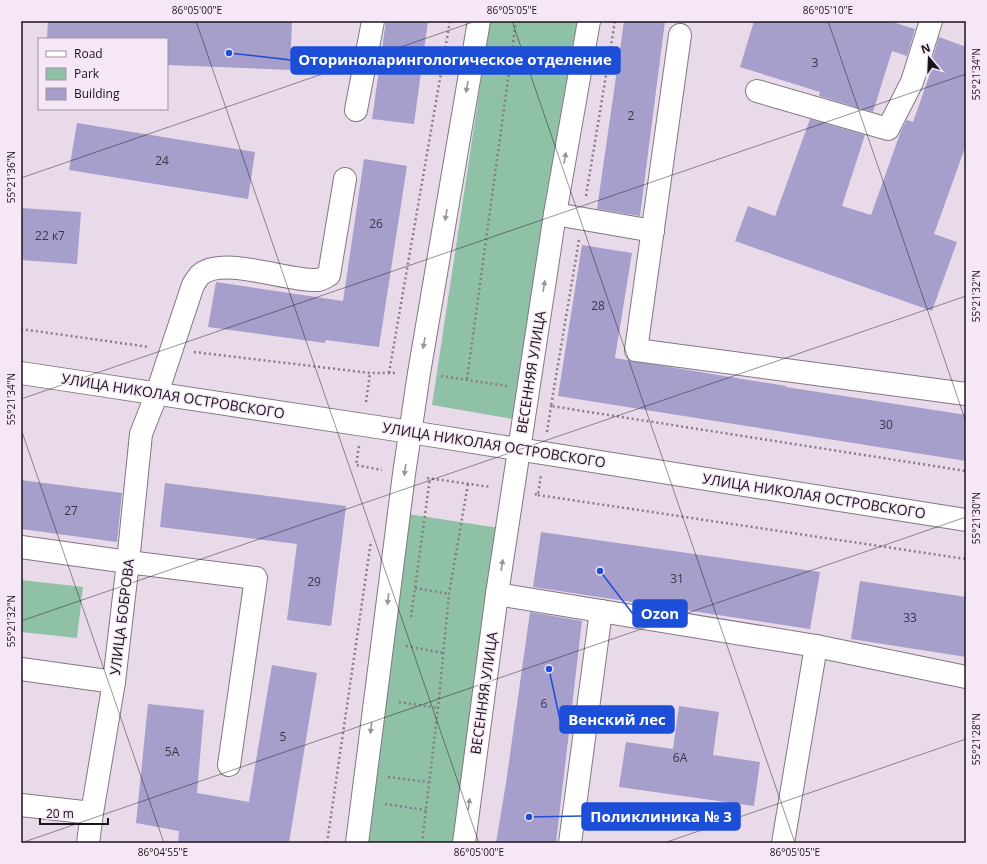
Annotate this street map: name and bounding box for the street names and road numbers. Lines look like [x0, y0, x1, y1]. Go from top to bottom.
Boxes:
street label: ВЕСЕННЯЯ УЛИЦА [511, 309, 550, 435]
street label: УЛИЦА НИКОЛАЯ ОСТРОВСКОГО [60, 368, 286, 423]
street label: УЛИЦА НИКОЛАЯ ОСТРОВСКОГО [381, 417, 607, 472]
street label: УЛИЦА НИКОЛАЯ ОСТРОВСКОГО [701, 468, 927, 523]
street label: УЛИЦА БОБРОВА [105, 557, 138, 676]
street label: ВЕСЕННЯЯ УЛИЦА [465, 630, 502, 756]

